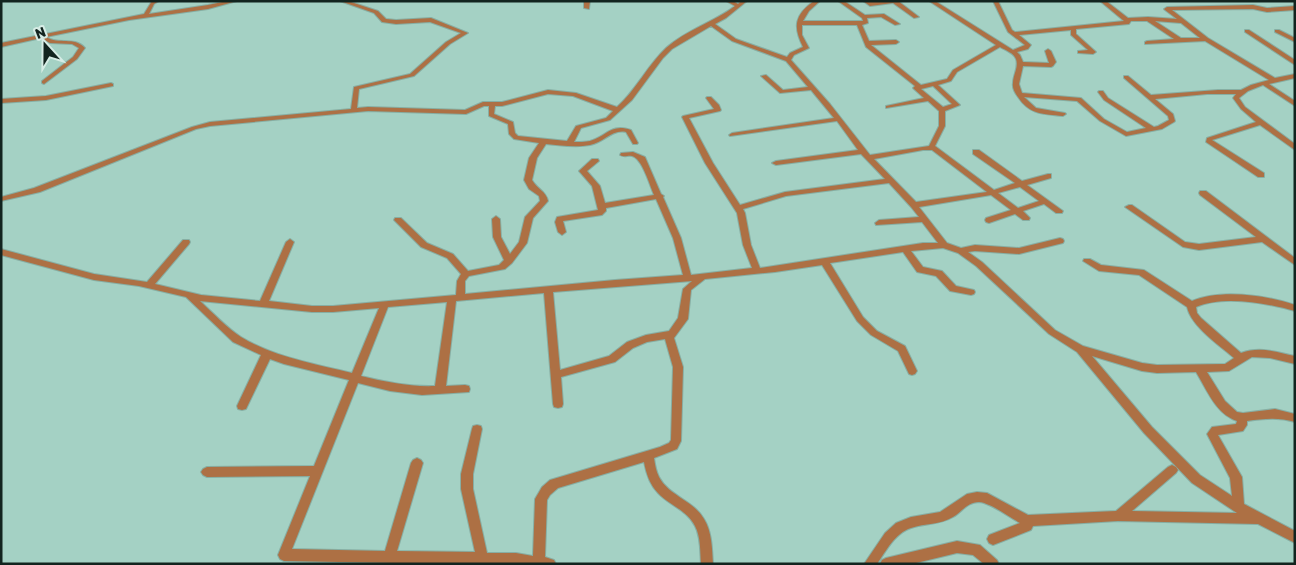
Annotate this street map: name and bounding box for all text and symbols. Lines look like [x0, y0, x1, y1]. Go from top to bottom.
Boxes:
north arrow [20, 20, 70, 70]
text: N [33, 24, 48, 43]

